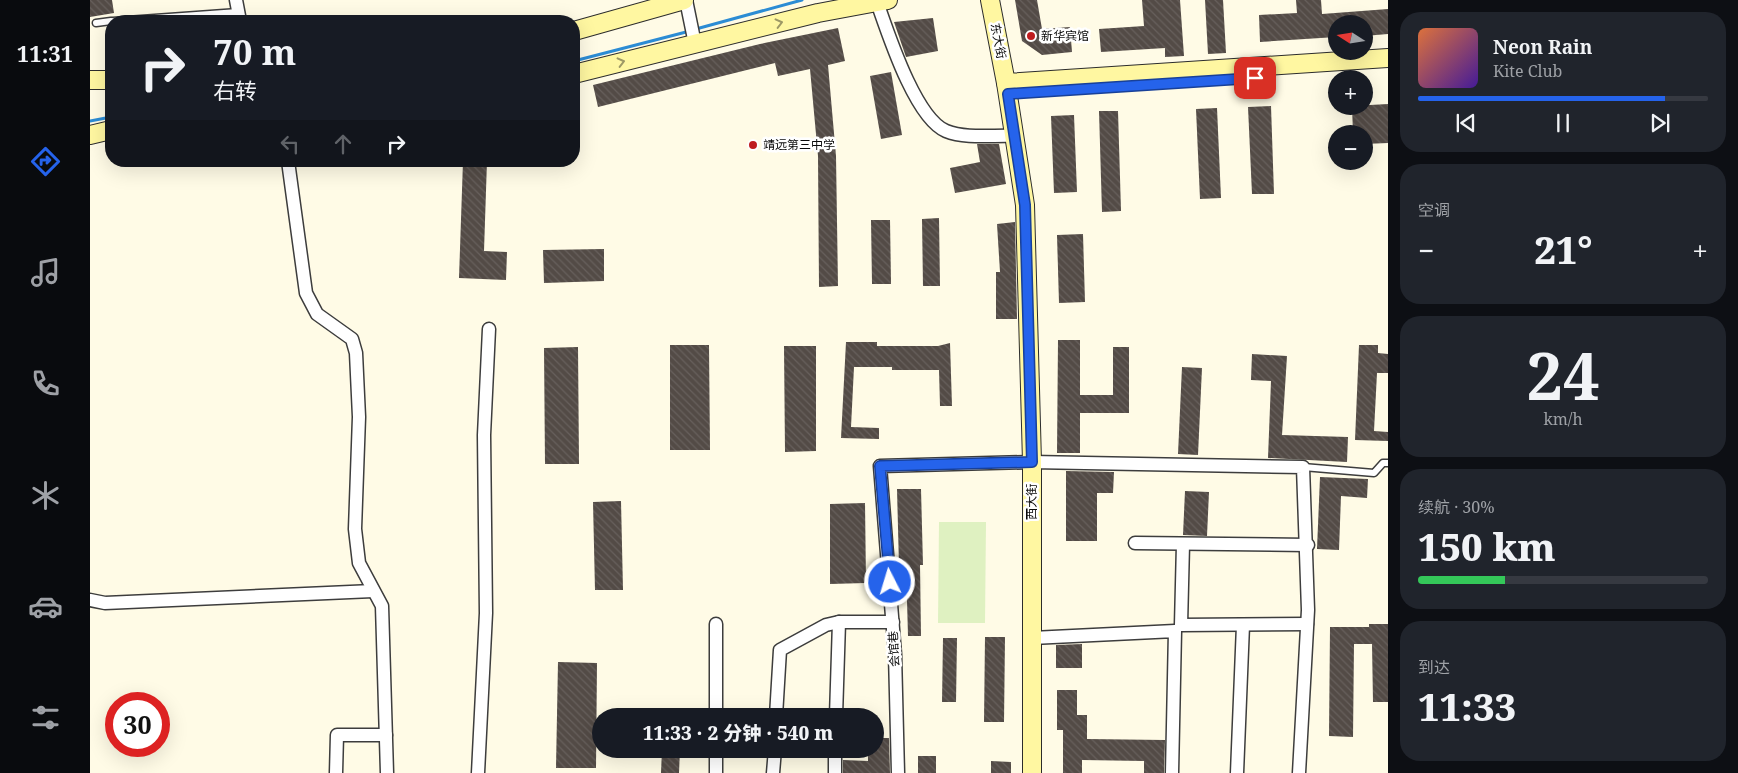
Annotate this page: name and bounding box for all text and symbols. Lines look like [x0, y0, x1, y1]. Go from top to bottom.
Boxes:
north arrow [1328, 15, 1372, 60]
map controls [1328, 15, 1373, 170]
one-way arrow [774, 18, 783, 29]
street label: 东大街 [987, 22, 1010, 60]
place label: 新华宾馆 [1041, 27, 1089, 44]
text: 70 m [213, 28, 296, 75]
marker: 新华宾馆 [1025, 30, 1037, 42]
text: Neon Rain [1493, 34, 1592, 60]
icon: right [130, 35, 195, 100]
text: 11:31 [17, 38, 73, 68]
one-way arrow [617, 57, 626, 68]
pin [1234, 57, 1276, 99]
text: Kite Club [1493, 60, 1562, 82]
icon: arrive [1241, 64, 1269, 92]
button: + [1328, 70, 1373, 115]
text: 右转 [213, 75, 257, 105]
icon: previous [1452, 109, 1480, 137]
icon: pause [1549, 109, 1577, 137]
icon: next [1646, 109, 1674, 137]
button: − [1328, 125, 1373, 170]
icon: left [276, 130, 304, 158]
icon: ahead [329, 130, 357, 158]
icon: right [382, 130, 410, 158]
place label: 靖远第三中学 [763, 136, 835, 153]
marker: 靖远第三中学 [747, 139, 759, 151]
icon: directions [28, 144, 63, 179]
text: 空调 [1418, 199, 1450, 221]
text: 21° [1534, 223, 1592, 275]
text: − [1418, 231, 1434, 269]
text: + [1692, 231, 1708, 269]
icon: music [28, 255, 63, 290]
text: 24 [1526, 331, 1600, 419]
icon: phone [28, 366, 63, 401]
text: km/h [1543, 408, 1583, 430]
icon: climate [28, 478, 63, 513]
street label: 西大街 [1023, 484, 1040, 520]
text: 续航 · 30% [1418, 496, 1495, 518]
text: 150 km [1418, 520, 1556, 572]
position arrow [863, 555, 915, 607]
icon: car [28, 589, 63, 624]
street label: 会馆巷 [884, 631, 903, 667]
text: 到达 [1418, 656, 1450, 678]
text: 11:33 [1418, 680, 1516, 732]
speed limit sign: 30 [105, 692, 170, 757]
icon: filters [28, 700, 63, 735]
text: 11:33 · 2 分钟 · 540 m [643, 720, 833, 746]

